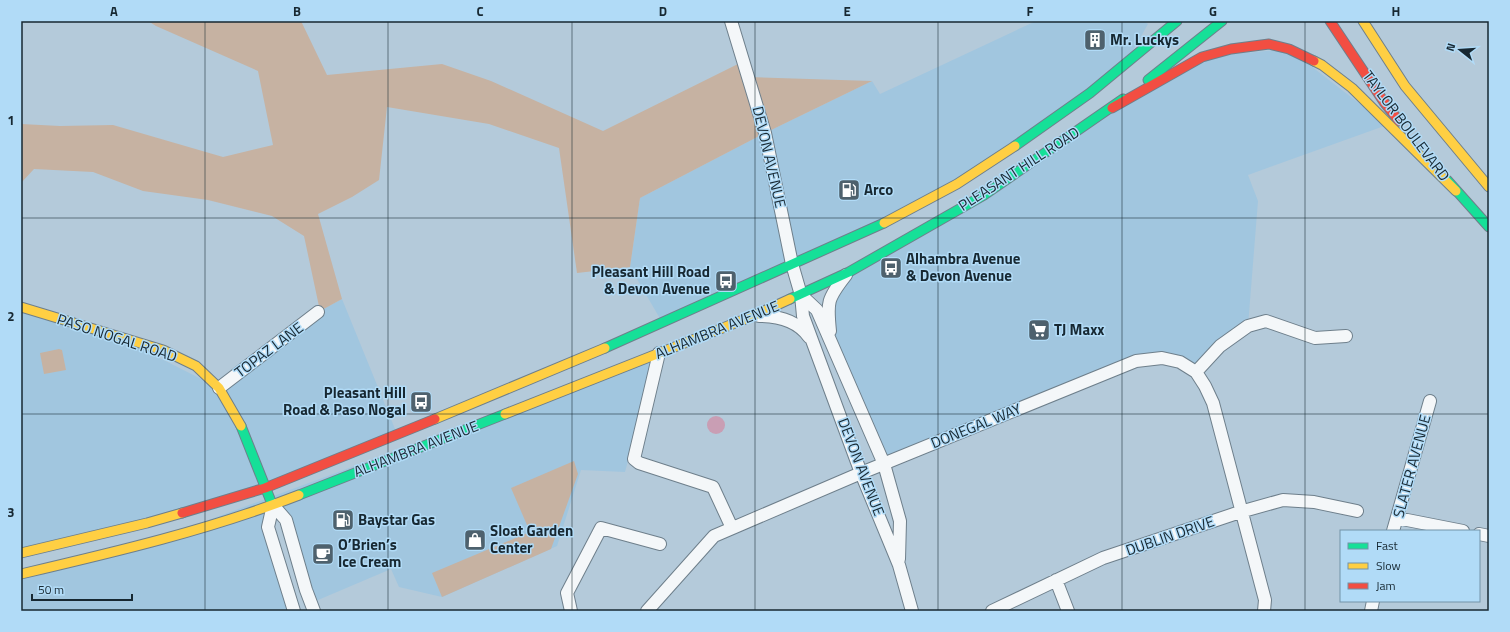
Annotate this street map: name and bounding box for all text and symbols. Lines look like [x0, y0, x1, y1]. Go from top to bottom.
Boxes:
text: A [110, 1, 118, 21]
text: B [293, 1, 301, 21]
text: C [476, 1, 484, 21]
text: D [659, 1, 667, 21]
text: E [843, 1, 851, 21]
text: F [1027, 1, 1034, 21]
text: G [1209, 1, 1217, 21]
text: H [1392, 1, 1400, 21]
building icon: Mr. Luckys [1082, 27, 1108, 53]
place label: Mr. Luckys [1110, 28, 1179, 51]
north arrow [1440, 30, 1480, 70]
text: N [1442, 41, 1459, 53]
street label: TAYLOR BOULEVARD [1357, 66, 1456, 186]
street label: DEVON AVENUE [747, 104, 792, 210]
text: 1 [7, 110, 15, 130]
street label: PLEASANT HILL ROAD [954, 121, 1084, 216]
fuel station icon: Arco [836, 177, 862, 203]
place label: Arco [864, 178, 893, 201]
place label: Alhambra Avenue & Devon Avenue [906, 247, 1021, 287]
bus stop icon: Alhambra Avenue & Devon Avenue [878, 255, 904, 281]
place label: Pleasant Hill Road & Devon Avenue [592, 260, 710, 300]
bus stop icon: Pleasant Hill Road & Devon Avenue [713, 268, 739, 294]
street label: ALHAMBRA AVENUE [651, 294, 782, 365]
text: 2 [7, 306, 15, 326]
street label: PASO NOGAL ROAD [54, 307, 180, 368]
street label: TOPAZ LANE [230, 316, 308, 383]
supermarket icon: TJ Maxx [1026, 317, 1052, 343]
place label: TJ Maxx [1054, 318, 1104, 341]
place label: Pleasant Hill Road & Paso Nogal [283, 381, 406, 421]
bus stop icon: Pleasant Hill Road & Paso Nogal [408, 389, 434, 415]
street label: DONEGAL WAY [927, 397, 1025, 454]
street label: SLATER AVENUE [1387, 412, 1436, 520]
street label: ALHAMBRA AVENUE [350, 414, 482, 483]
street label: DEVON AVENUE [832, 414, 891, 519]
text: 3 [7, 502, 15, 522]
fuel station icon: Baystar Gas [330, 507, 356, 533]
place label: Baystar Gas [358, 508, 435, 531]
street label: DUBLIN DRIVE [1122, 510, 1217, 561]
place label: Sloat Garden Center [490, 519, 573, 559]
shop icon: Sloat Garden Center [462, 527, 488, 553]
legend [1340, 530, 1480, 602]
place label: O’Brien’s Ice Cream [338, 533, 401, 573]
text: Fast [1376, 536, 1399, 555]
cafe icon: O’Brien’s Ice Cream [310, 541, 336, 567]
text: Slow [1376, 556, 1401, 575]
scale bar [32, 576, 132, 602]
text: Jam [1376, 576, 1396, 595]
text: 50 m [38, 580, 64, 599]

